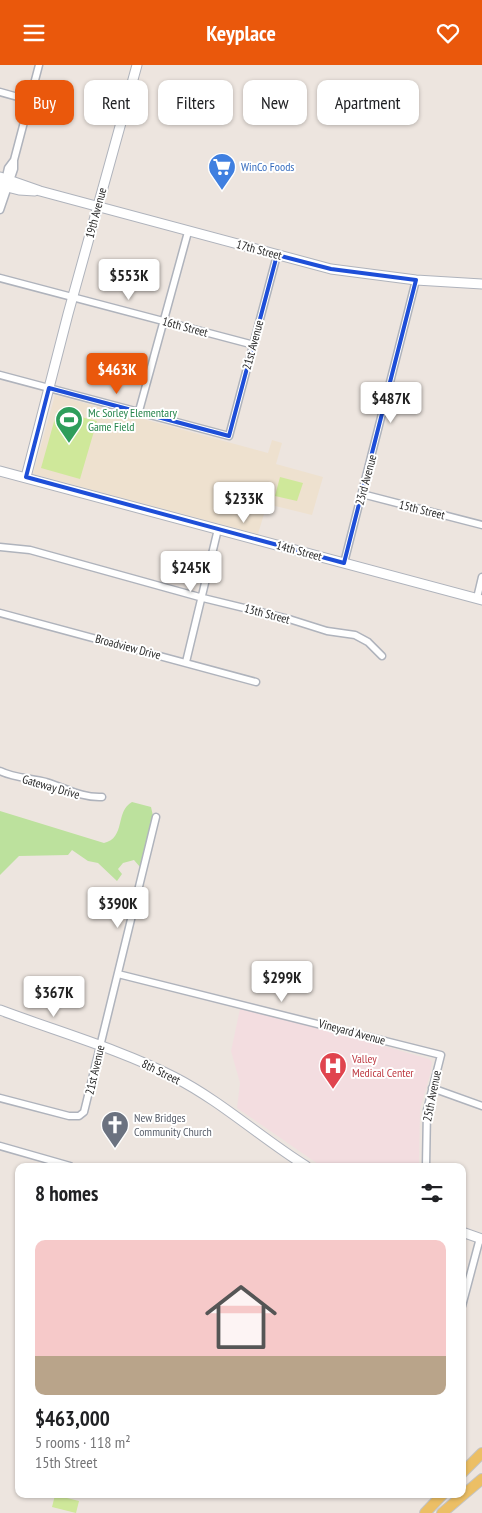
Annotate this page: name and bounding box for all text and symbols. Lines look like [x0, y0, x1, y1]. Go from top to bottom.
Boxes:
icon: menu [20, 19, 48, 47]
text: Keyplace [206, 19, 276, 47]
icon: heart [434, 19, 462, 47]
chip: Buy [15, 80, 74, 125]
chip: Rent [84, 80, 148, 125]
chip: Filters [158, 80, 233, 125]
chip: New [243, 80, 307, 125]
chip: Apartment [317, 80, 419, 125]
supermarket icon: WinCo Foods [207, 152, 237, 191]
place label: WinCo Foods [241, 159, 294, 174]
street label: 19th Avenue [82, 186, 109, 240]
street label: 17th Street [235, 236, 284, 263]
pin: $553K [94, 259, 164, 301]
text: $553K [110, 265, 148, 285]
street label: 16th Street [161, 313, 210, 340]
street label: 21st Avenue [239, 318, 266, 371]
pin: $463K [82, 353, 152, 395]
text: $463K [98, 359, 136, 379]
pin: $487K [356, 381, 426, 424]
text: $487K [372, 388, 410, 408]
sports icon: Mc Sorley Elementary Game Field [54, 405, 84, 444]
place label: Mc Sorley Elementary Game Field [88, 405, 177, 434]
street label: 23rd Avenue [352, 453, 379, 507]
pin: $233K [209, 481, 279, 524]
text: $233K [225, 488, 263, 508]
street label: 15th Street [398, 497, 447, 523]
street label: 14th Street [275, 537, 324, 564]
pin: $245K [156, 551, 226, 593]
text: $245K [172, 557, 210, 577]
street label: 13th Street [243, 600, 292, 627]
street label: Broadview Drive [94, 631, 163, 662]
street label: Gateway Drive [21, 771, 82, 802]
pin: $390K [83, 887, 153, 929]
text: $390K [99, 893, 137, 913]
pin: $299K [247, 961, 317, 1003]
text: $299K [263, 967, 301, 987]
pin: $367K [19, 975, 89, 1018]
text: $367K [35, 982, 73, 1002]
street label: Vineyard Avenue [316, 1015, 387, 1048]
street label: 21st Avenue [81, 1043, 108, 1096]
hospital icon: Valley Medical Center [318, 1051, 348, 1090]
place label: Valley Medical Center [351, 1051, 414, 1080]
street label: 8th Street [139, 1056, 184, 1088]
street label: 25th Avenue [419, 1069, 444, 1123]
church icon: New Bridges Community Church [100, 1110, 130, 1149]
place label: New Bridges Community Church [134, 1110, 212, 1139]
icon: filters [418, 1179, 446, 1207]
text: 8 homes [35, 1180, 98, 1207]
icon: home [196, 1272, 286, 1362]
text: $463,000 [35, 1405, 110, 1432]
text: 5 rooms · 118 m² [35, 1432, 131, 1452]
text: 15th Street [35, 1452, 97, 1472]

